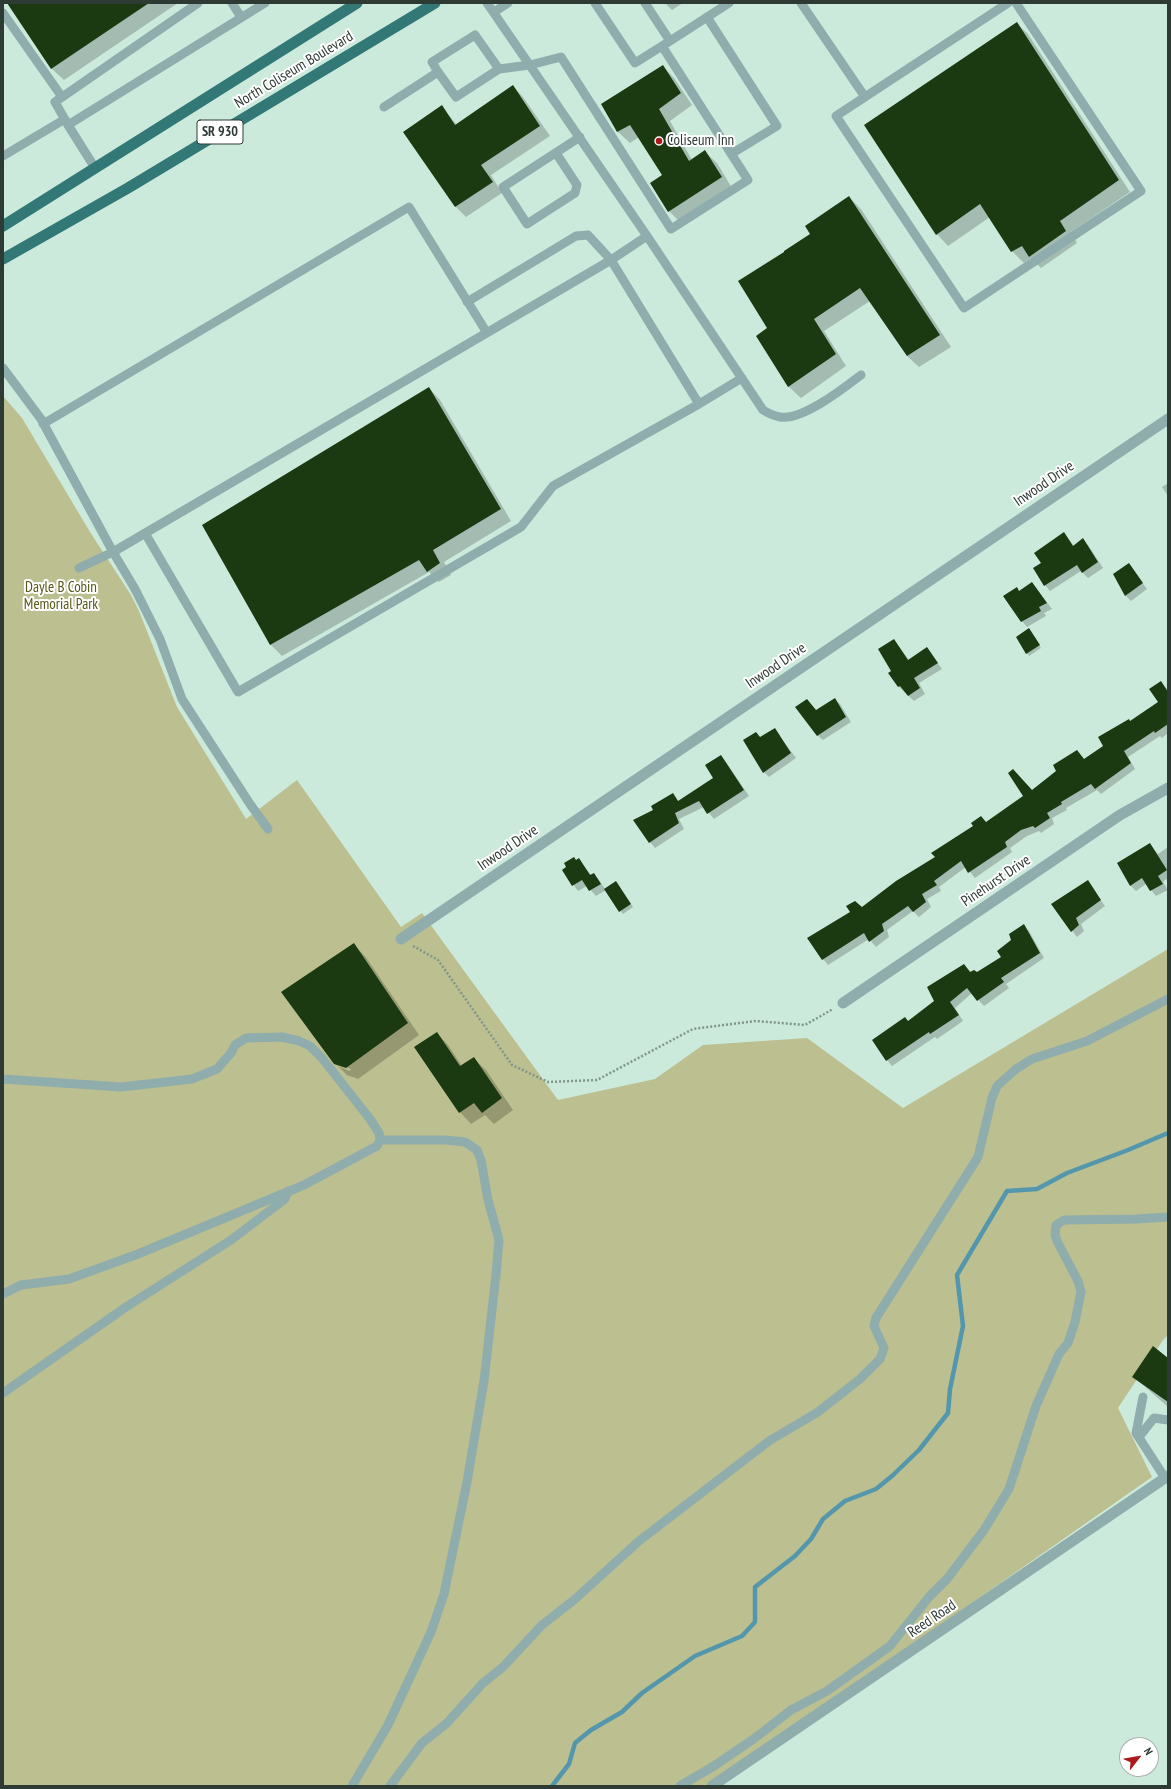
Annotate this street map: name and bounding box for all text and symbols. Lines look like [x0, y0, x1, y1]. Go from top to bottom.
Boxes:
street label: North Coliseum Boulevard [231, 27, 357, 113]
road number: SR 930 [197, 120, 243, 144]
place label: Coliseum Inn [667, 132, 734, 150]
marker: Coliseum Inn [654, 136, 664, 146]
street label: Inwood Drive [1010, 457, 1078, 511]
park label: Dayle B Cobin Memorial Park [24, 579, 98, 614]
street label: Inwood Drive [742, 639, 810, 693]
street label: Inwood Drive [474, 821, 542, 875]
street label: Pinehurst Drive [958, 851, 1034, 911]
street label: Reed Road [905, 1596, 959, 1642]
north arrow [1119, 1737, 1159, 1777]
text: N [1141, 1745, 1156, 1757]

